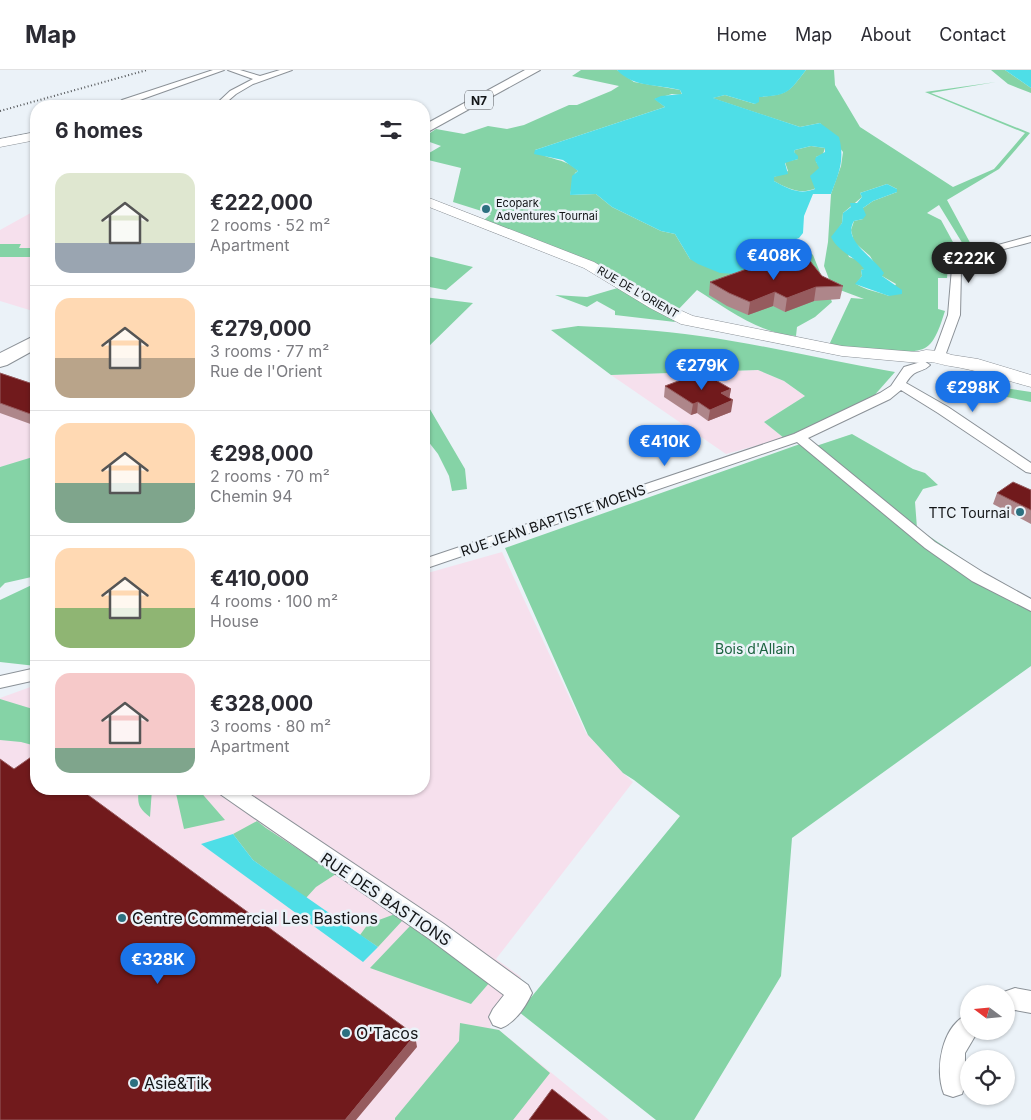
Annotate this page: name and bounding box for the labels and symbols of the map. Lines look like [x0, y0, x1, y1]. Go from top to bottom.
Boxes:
road number: N7 [465, 90, 493, 110]
place label: Ecopark Adventures Tournai [496, 196, 598, 223]
marker: Ecopark Adventures Tournai [480, 203, 492, 215]
pin: €408K [739, 238, 809, 281]
pin: €222K [934, 242, 1004, 284]
street label: RUE DE L'ORIENT [595, 263, 681, 321]
pin: €279K [667, 348, 737, 391]
pin: €298K [938, 370, 1008, 413]
pin: €410K [630, 424, 700, 467]
street label: RUE JEAN BAPTISTE MOENS [458, 480, 648, 560]
place label: TTC Tournai [929, 504, 1010, 521]
marker: TTC Tournai [1014, 506, 1026, 518]
park label: Bois d'Allain [715, 640, 795, 657]
street label: RUE DES BASTIONS [317, 848, 455, 950]
place label: Centre Commercial Les Bastions [132, 908, 378, 928]
marker: Centre Commercial Les Bastions [116, 912, 128, 924]
pin: €328K [123, 942, 193, 985]
north arrow [960, 985, 1015, 1040]
place label: O'Tacos [356, 1023, 418, 1043]
marker: O'Tacos [340, 1027, 352, 1039]
place label: Asie&Tik [144, 1073, 209, 1093]
marker: Asie&Tik [128, 1077, 140, 1089]

